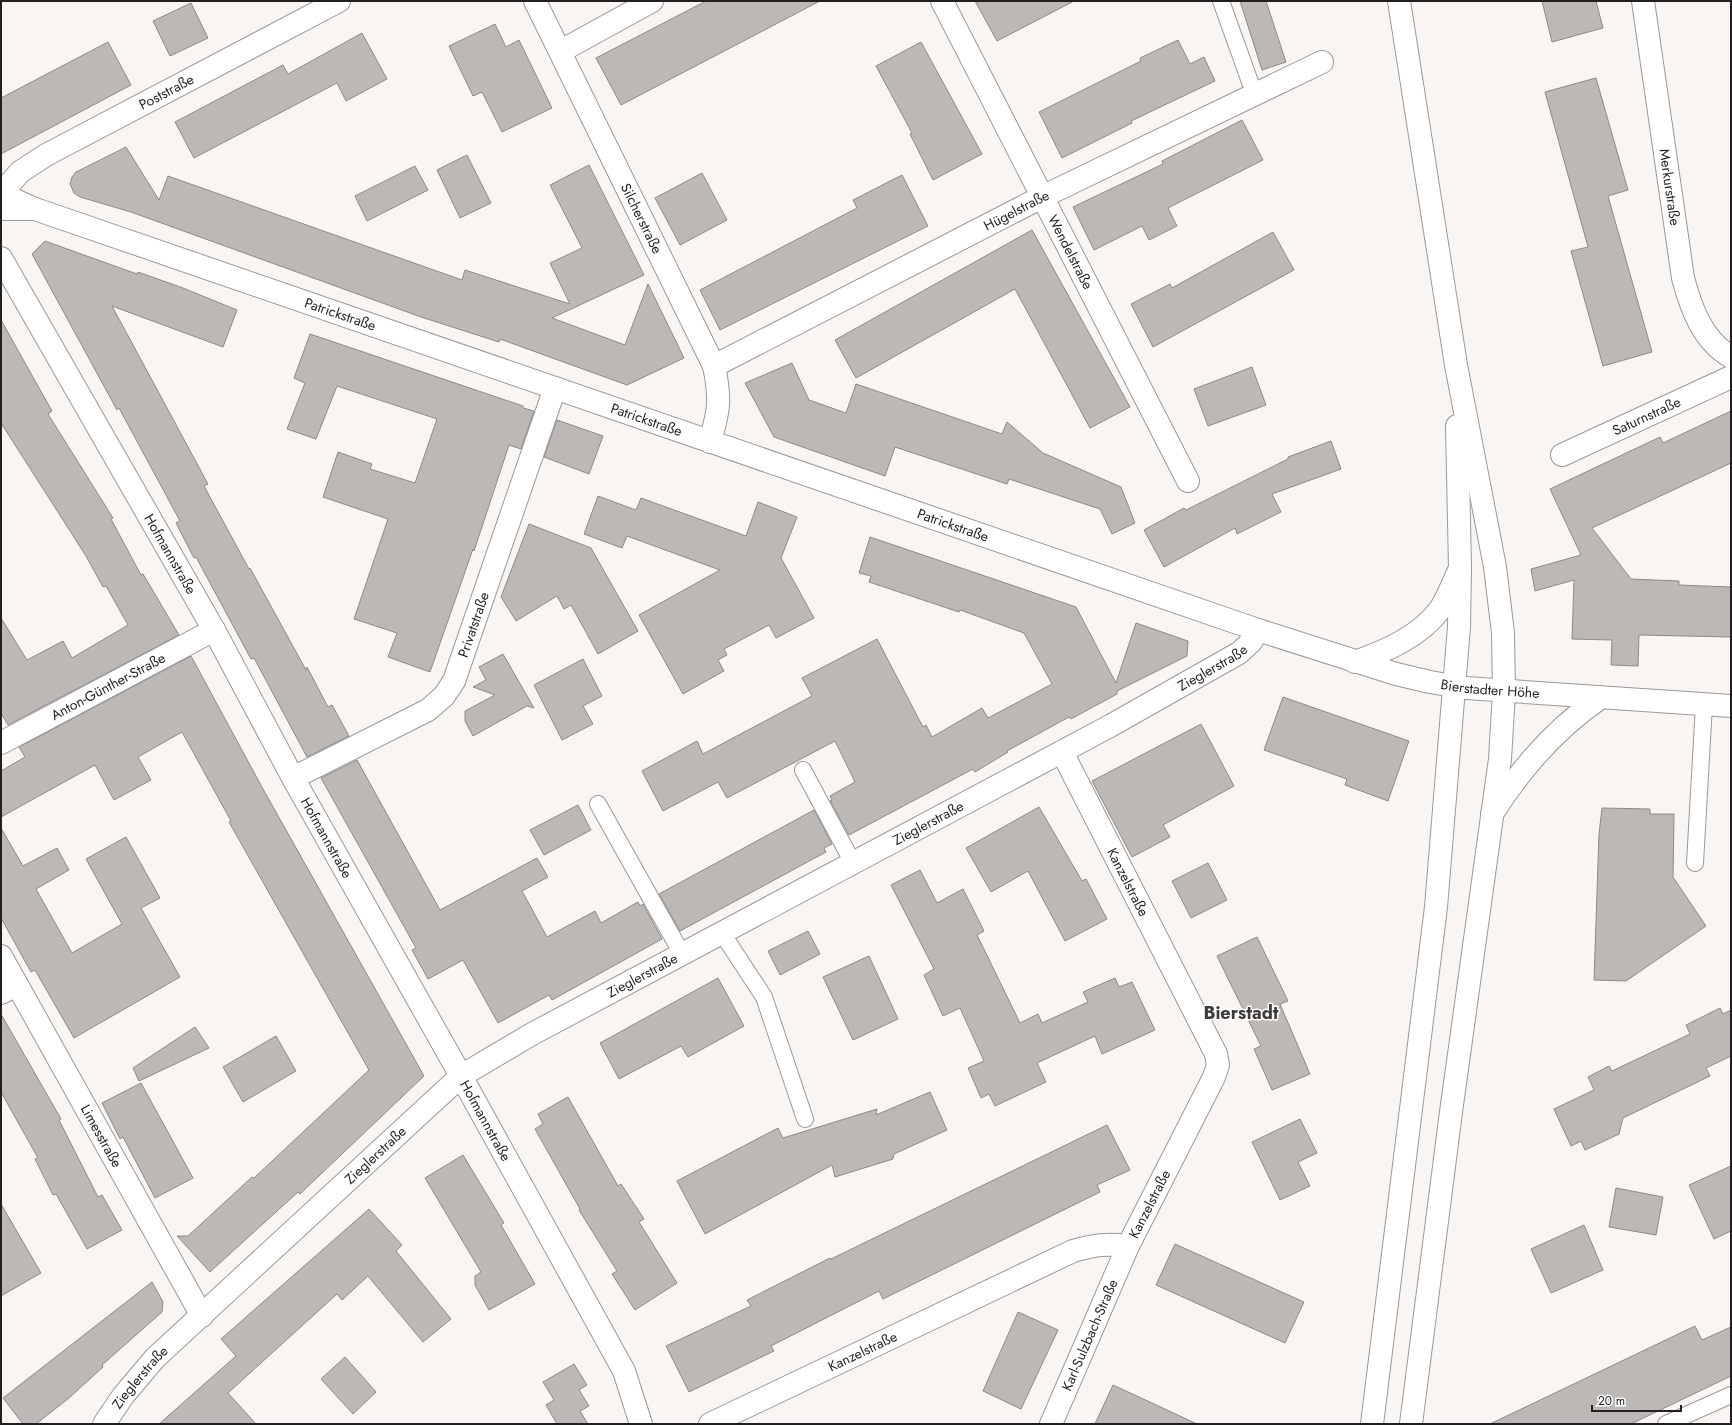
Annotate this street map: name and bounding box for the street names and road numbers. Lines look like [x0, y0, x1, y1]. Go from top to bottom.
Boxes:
street label: Poststraße [135, 69, 197, 115]
street label: Merkurstraße [1654, 147, 1685, 227]
street label: Silcherstraße [616, 180, 667, 257]
street label: Hügelstraße [980, 185, 1052, 236]
street label: Wendelstraße [1043, 211, 1098, 293]
street label: Patrickstraße [302, 293, 379, 336]
street label: Saturnstraße [1609, 392, 1684, 440]
street label: Patrickstraße [608, 398, 685, 441]
street label: Patrickstraße [915, 503, 991, 547]
street label: Hofmannstraße [139, 510, 201, 598]
street label: Privatstraße [453, 589, 494, 660]
street label: Zieglerstraße [1174, 640, 1252, 696]
street label: Anton-Günther-Straße [47, 648, 169, 725]
street label: Bierstadter Höhe [1439, 674, 1540, 703]
street label: Hofmannstraße [296, 794, 357, 882]
street label: Zieglerstraße [889, 796, 967, 850]
street label: Kanzelstraße [1102, 844, 1154, 920]
street label: Zieglerstraße [603, 948, 681, 1002]
street label: Hofmannstraße [455, 1077, 516, 1165]
street label: Limesstraße [76, 1101, 127, 1171]
street label: Zieglerstraße [340, 1121, 410, 1189]
street label: Kanzelstraße [1124, 1166, 1175, 1242]
street label: Karl-Sulzbach-Straße [1057, 1276, 1122, 1394]
street label: Kanzelstraße [825, 1326, 900, 1376]
street label: Zieglerstraße [107, 1341, 172, 1413]

